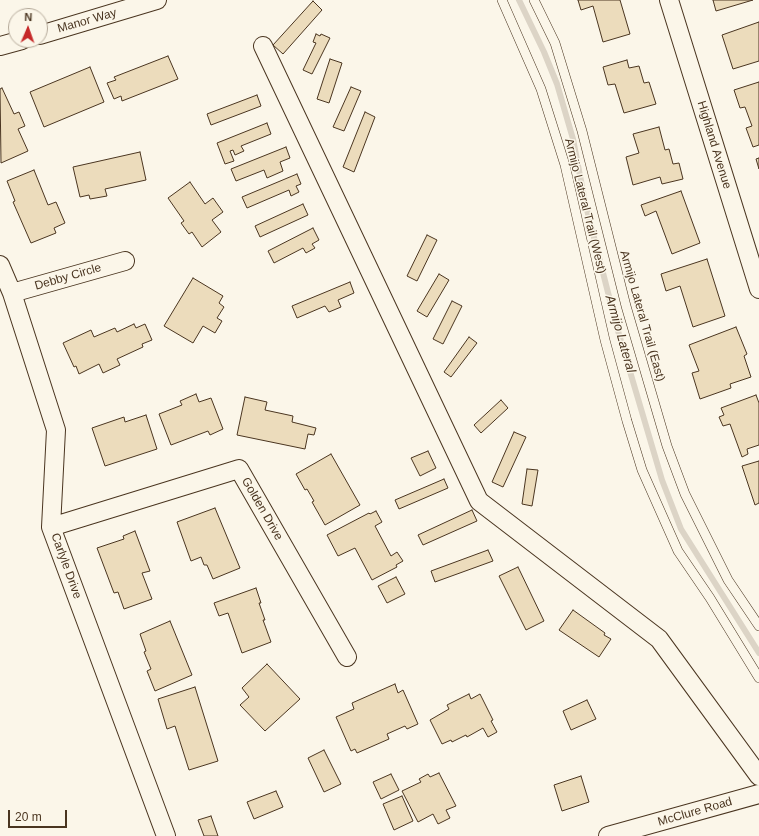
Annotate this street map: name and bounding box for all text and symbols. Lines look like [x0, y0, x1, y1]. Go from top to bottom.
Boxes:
street label: Manor Way [56, 6, 118, 36]
north arrow [8, 8, 48, 48]
text: N [24, 11, 33, 23]
street label: Highland Avenue [694, 99, 734, 191]
street label: Armijo Lateral Trail (West) [561, 137, 609, 275]
street label: Armijo Lateral Trail (East) [616, 249, 668, 383]
street label: Debby Circle [33, 261, 103, 293]
water label: Armijo Lateral [601, 293, 639, 375]
street label: Golden Drive [238, 475, 286, 543]
street label: Carlyle Drive [47, 531, 85, 601]
street label: McClure Road [656, 795, 734, 829]
scale bar [10, 802, 69, 828]
text: 20 m [15, 810, 42, 824]

